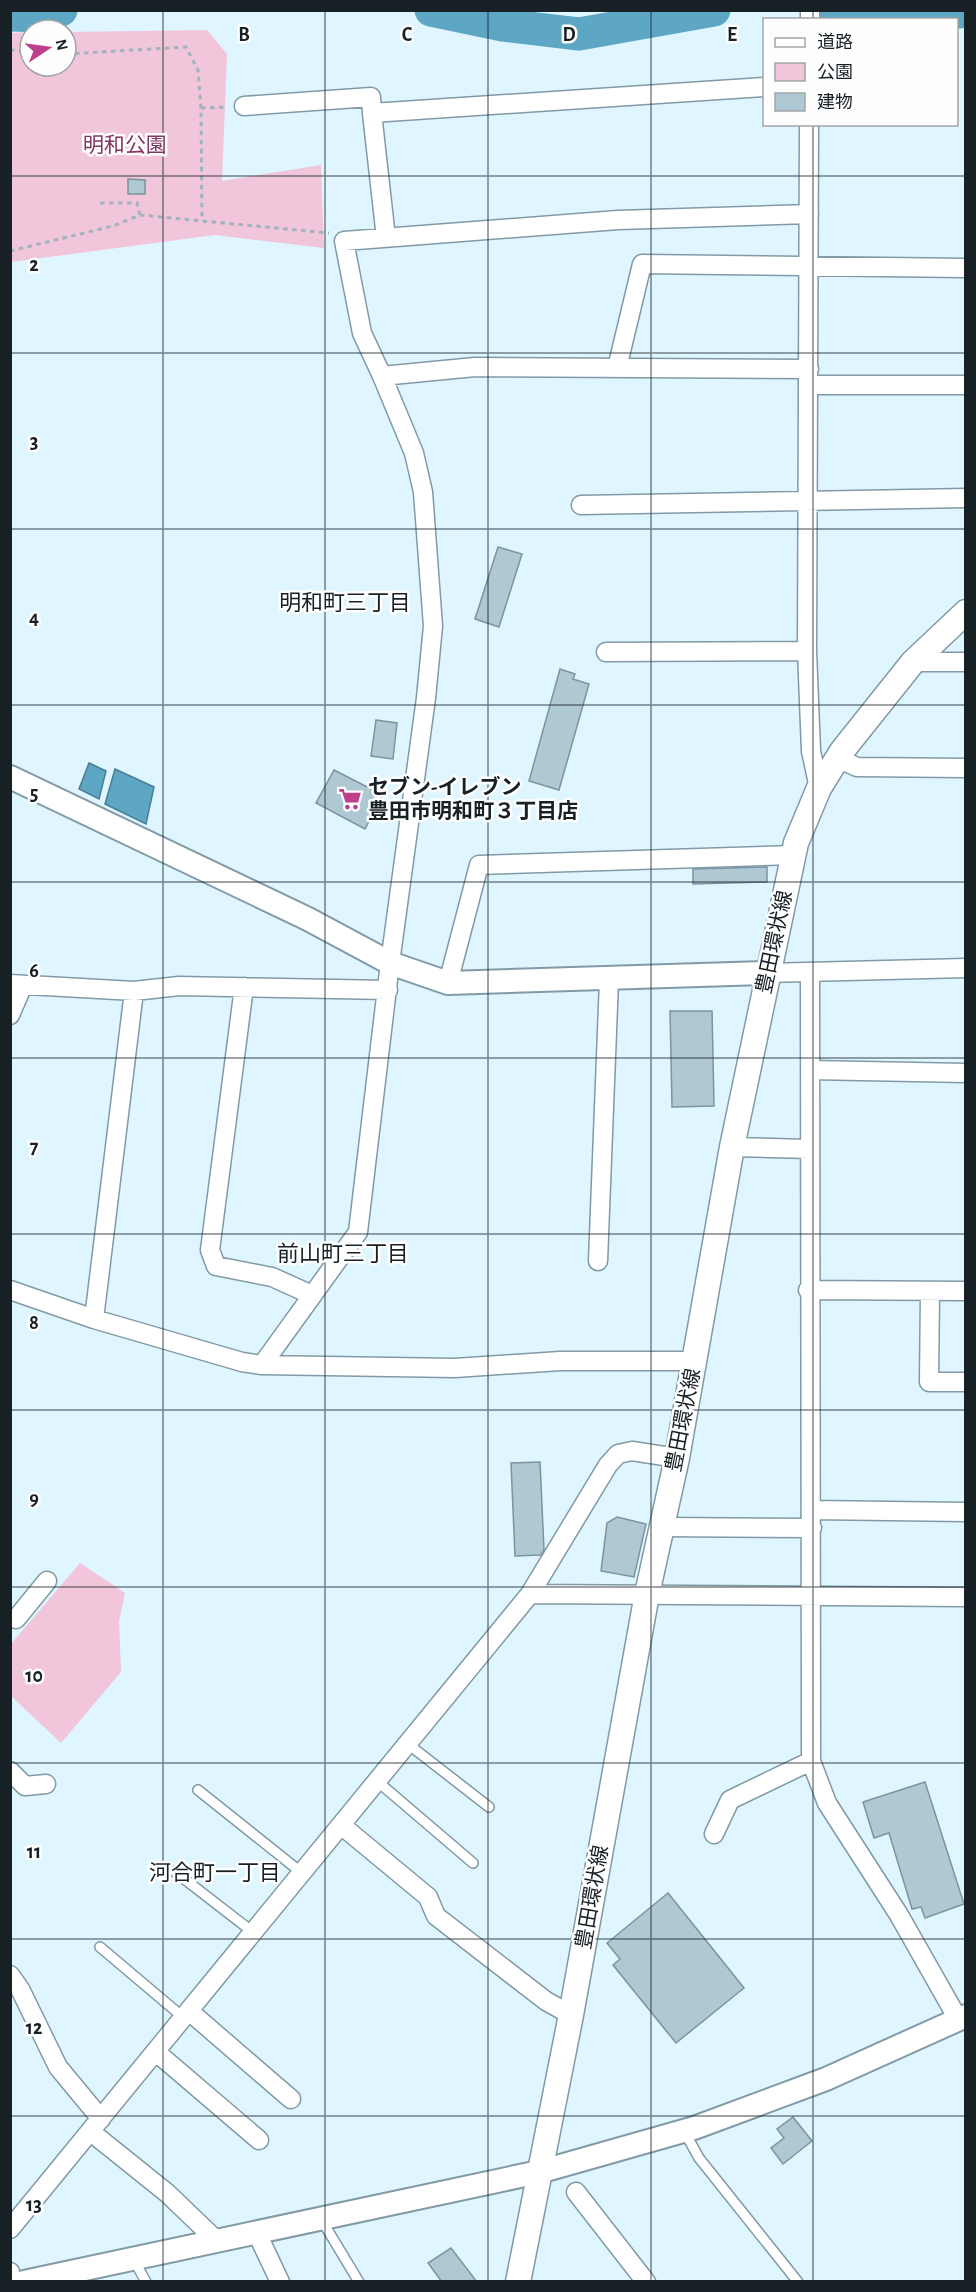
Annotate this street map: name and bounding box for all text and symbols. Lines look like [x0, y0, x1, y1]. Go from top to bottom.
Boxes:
north arrow [18, 18, 78, 78]
legend [763, 18, 958, 126]
text: B [238, 25, 250, 45]
text: C [402, 25, 413, 45]
text: D [562, 25, 576, 45]
text: E [727, 25, 737, 45]
text: 道路 [817, 32, 853, 52]
text: N [53, 38, 71, 52]
text: 公園 [817, 63, 853, 82]
text: 建物 [817, 92, 853, 112]
park label: 明和公園 [83, 134, 167, 156]
text: 2 [29, 255, 39, 275]
text: 3 [30, 432, 38, 452]
district label: 明和町三丁目 [279, 591, 411, 614]
text: 4 [29, 608, 39, 628]
place label: セブン-イレブン 豊田市明和町３丁目店 [368, 775, 578, 822]
text: 5 [30, 784, 38, 804]
supermarket icon: セブン-イレブン 豊田市明和町３丁目店 [337, 786, 363, 812]
street label: 豊田環状線 [752, 888, 796, 996]
text: 6 [29, 961, 39, 981]
text: 7 [30, 1137, 39, 1157]
district label: 前山町三丁目 [277, 1242, 409, 1265]
text: 8 [29, 1313, 39, 1333]
street label: 豊田環状線 [662, 1366, 704, 1474]
text: 9 [29, 1489, 39, 1509]
text: 10 [25, 1666, 43, 1686]
text: 11 [27, 1842, 41, 1862]
street label: 豊田環状線 [572, 1843, 612, 1951]
district label: 河合町一丁目 [149, 1861, 281, 1884]
text: 12 [26, 2018, 42, 2038]
text: 13 [26, 2195, 42, 2215]

